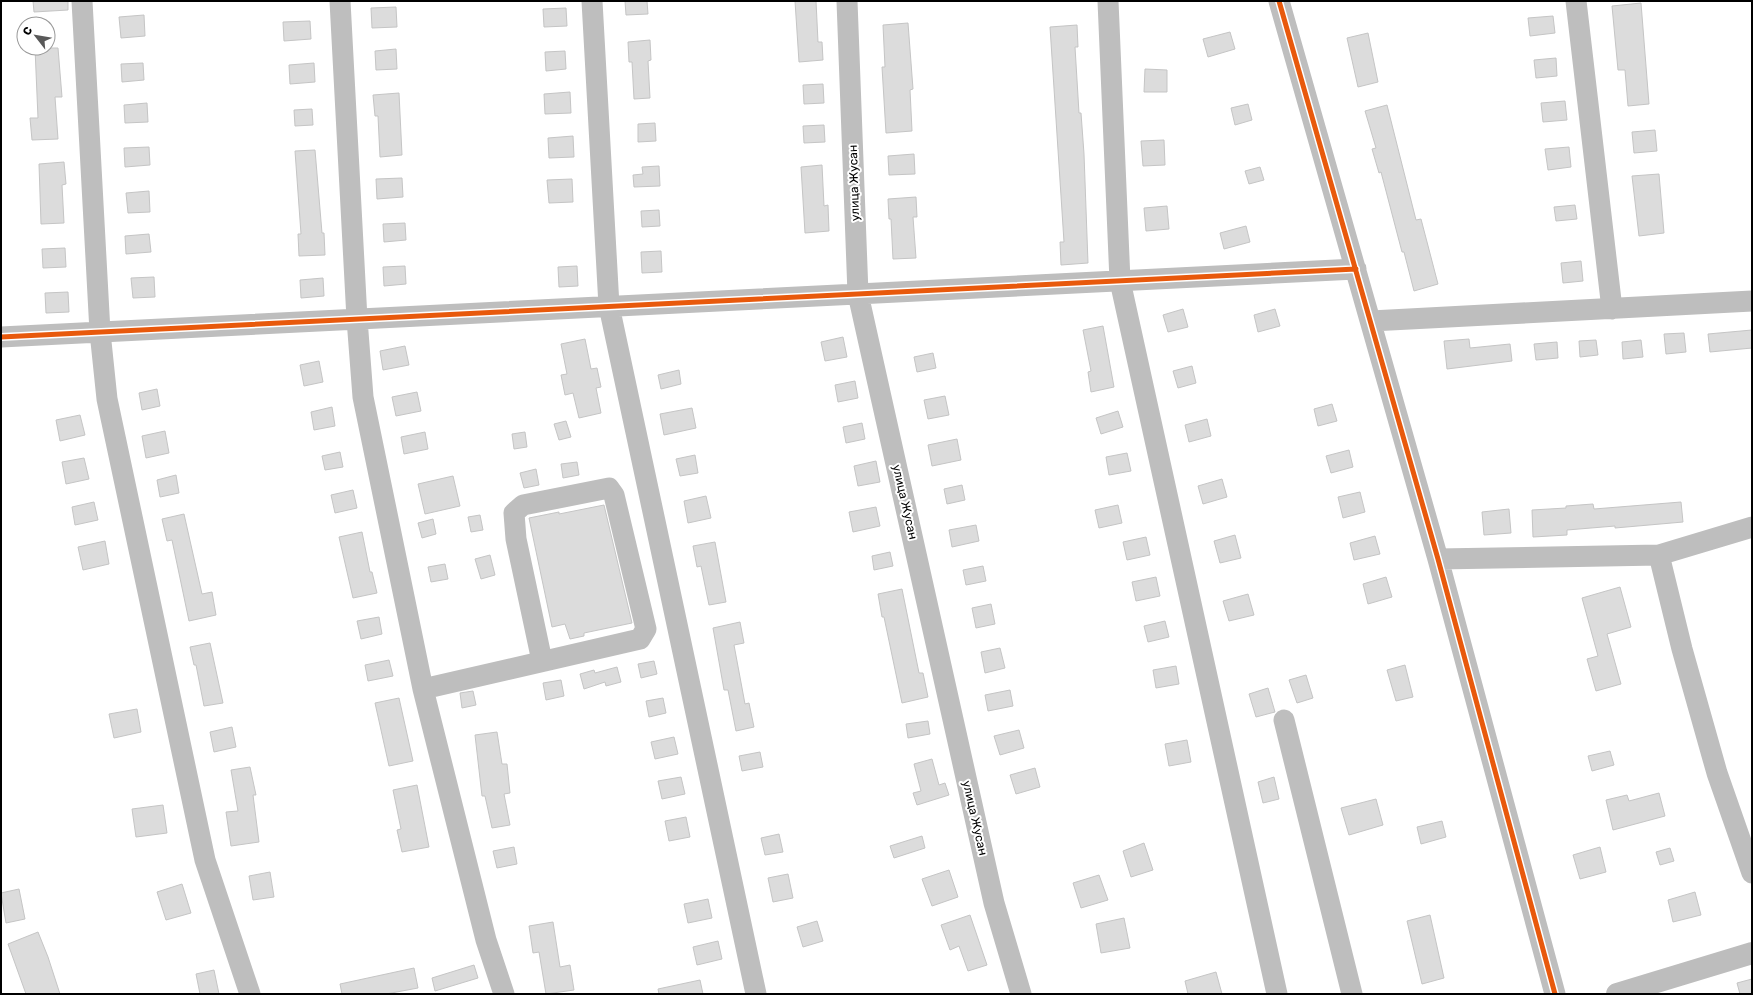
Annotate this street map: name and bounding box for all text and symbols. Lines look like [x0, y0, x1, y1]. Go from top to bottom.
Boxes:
north arrow [16, 16, 56, 56]
text: С [20, 24, 36, 38]
street label: улица Жусан [846, 145, 862, 221]
street label: улица Жусан [890, 463, 920, 541]
street label: улица Жусан [960, 779, 990, 857]

